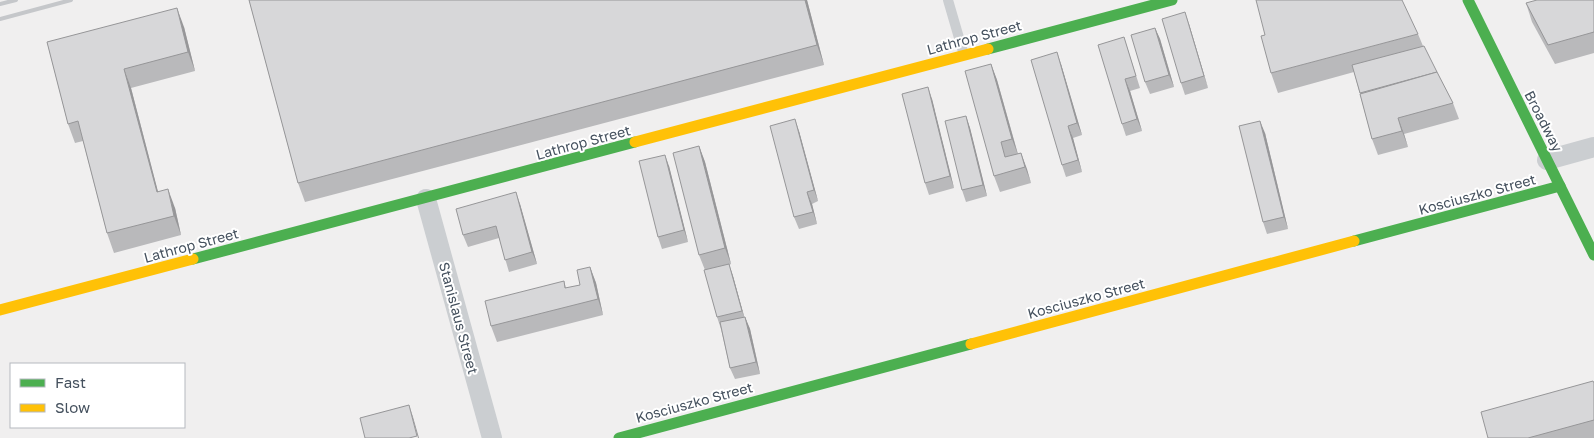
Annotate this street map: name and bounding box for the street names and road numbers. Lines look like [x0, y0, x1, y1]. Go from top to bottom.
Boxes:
street label: Lathrop Street [925, 16, 1023, 58]
street label: Broadway [1521, 88, 1567, 154]
street label: Lathrop Street [534, 121, 632, 163]
street label: Kosciuszko Street [1417, 170, 1537, 218]
street label: Lathrop Street [142, 224, 240, 266]
street label: Stanislaus Street [436, 260, 482, 376]
street label: Kosciuszko Street [1026, 274, 1146, 322]
street label: Kosciuszko Street [634, 378, 754, 426]

